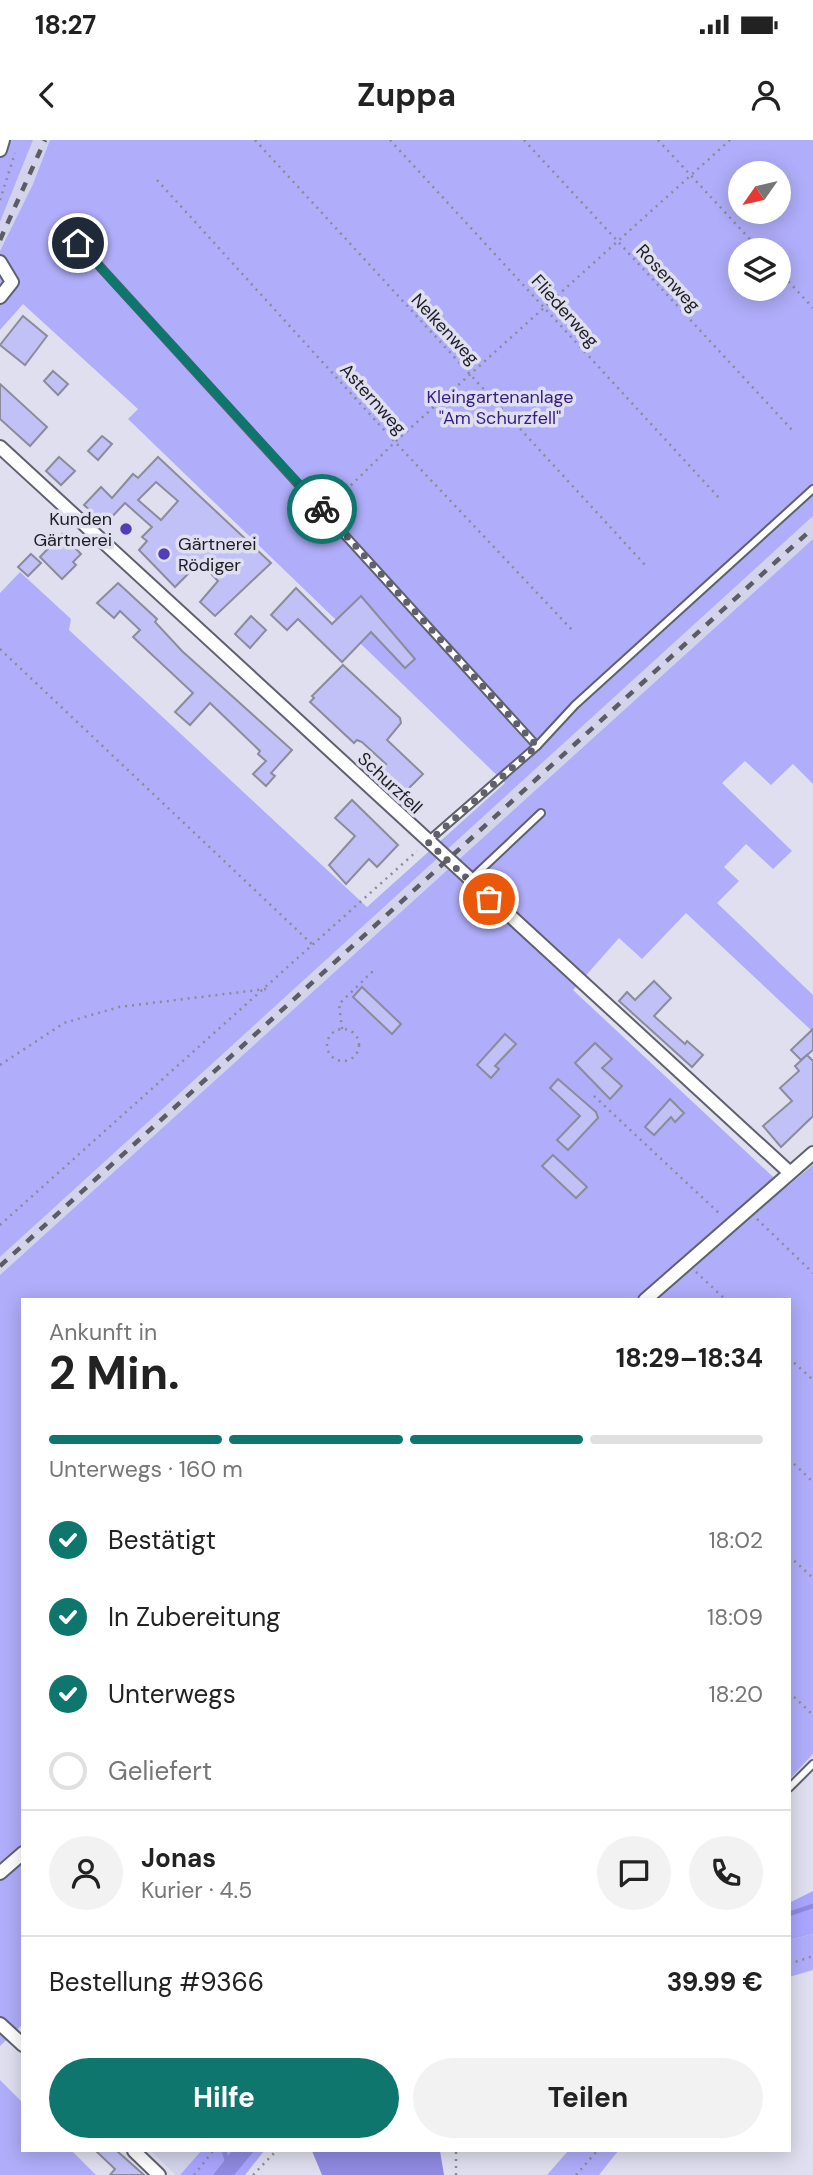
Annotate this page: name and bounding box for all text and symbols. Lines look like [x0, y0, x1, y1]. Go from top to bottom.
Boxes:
text: 18:27 [35, 8, 96, 42]
text: Zuppa [357, 74, 456, 116]
icon: back [28, 76, 66, 114]
icon: person [747, 76, 785, 114]
north arrow [728, 161, 791, 224]
map controls [728, 161, 791, 301]
pin [48, 213, 108, 273]
icon: home [59, 224, 97, 262]
button: layers [728, 238, 791, 301]
street label: Rosenweg [631, 239, 705, 317]
street label: Fliederweg [526, 270, 604, 352]
street label: Nelkenweg [406, 288, 484, 370]
street label: Asternweg [335, 358, 411, 440]
park label: Kleingartenanlage "Am Schurzfell" [426, 385, 574, 430]
courier [287, 474, 357, 544]
icon: bike [303, 490, 341, 528]
place label: Kunden Gärtnerei [33, 507, 112, 552]
marker: Kunden Gärtnerei [118, 521, 134, 537]
place label: Gärtnerei Rödiger [178, 532, 257, 577]
marker: Gärtnerei Rödiger [156, 546, 172, 562]
street label: Schurzfell [352, 747, 428, 819]
pin [459, 869, 519, 929]
icon: bag [470, 880, 508, 918]
text: Ankunft in [49, 1317, 157, 1347]
text: 18:29–18:34 [616, 1341, 763, 1375]
text: 2 Min. [49, 1343, 180, 1403]
text: Unterwegs · 160 m [49, 1454, 243, 1484]
icon: check [49, 1521, 87, 1559]
text: Bestätigt [108, 1523, 216, 1557]
text: 18:02 [708, 1525, 763, 1555]
icon: check [49, 1598, 87, 1636]
text: In Zubereitung [108, 1600, 281, 1634]
text: 18:09 [707, 1602, 763, 1632]
icon: check [49, 1675, 87, 1713]
text: Unterwegs [108, 1677, 236, 1711]
text: 18:20 [708, 1679, 763, 1709]
text: Geliefert [108, 1754, 212, 1788]
button: person [49, 1836, 123, 1910]
button: chat [597, 1836, 671, 1910]
button: phone [689, 1836, 763, 1910]
text: Jonas [141, 1841, 216, 1875]
text: Kurier · 4.5 [141, 1875, 252, 1905]
text: Bestellung #9366 [49, 1965, 264, 1999]
text: 39.99 € [667, 1965, 763, 1999]
button: Hilfe [49, 2058, 399, 2138]
button: Teilen [413, 2058, 763, 2138]

